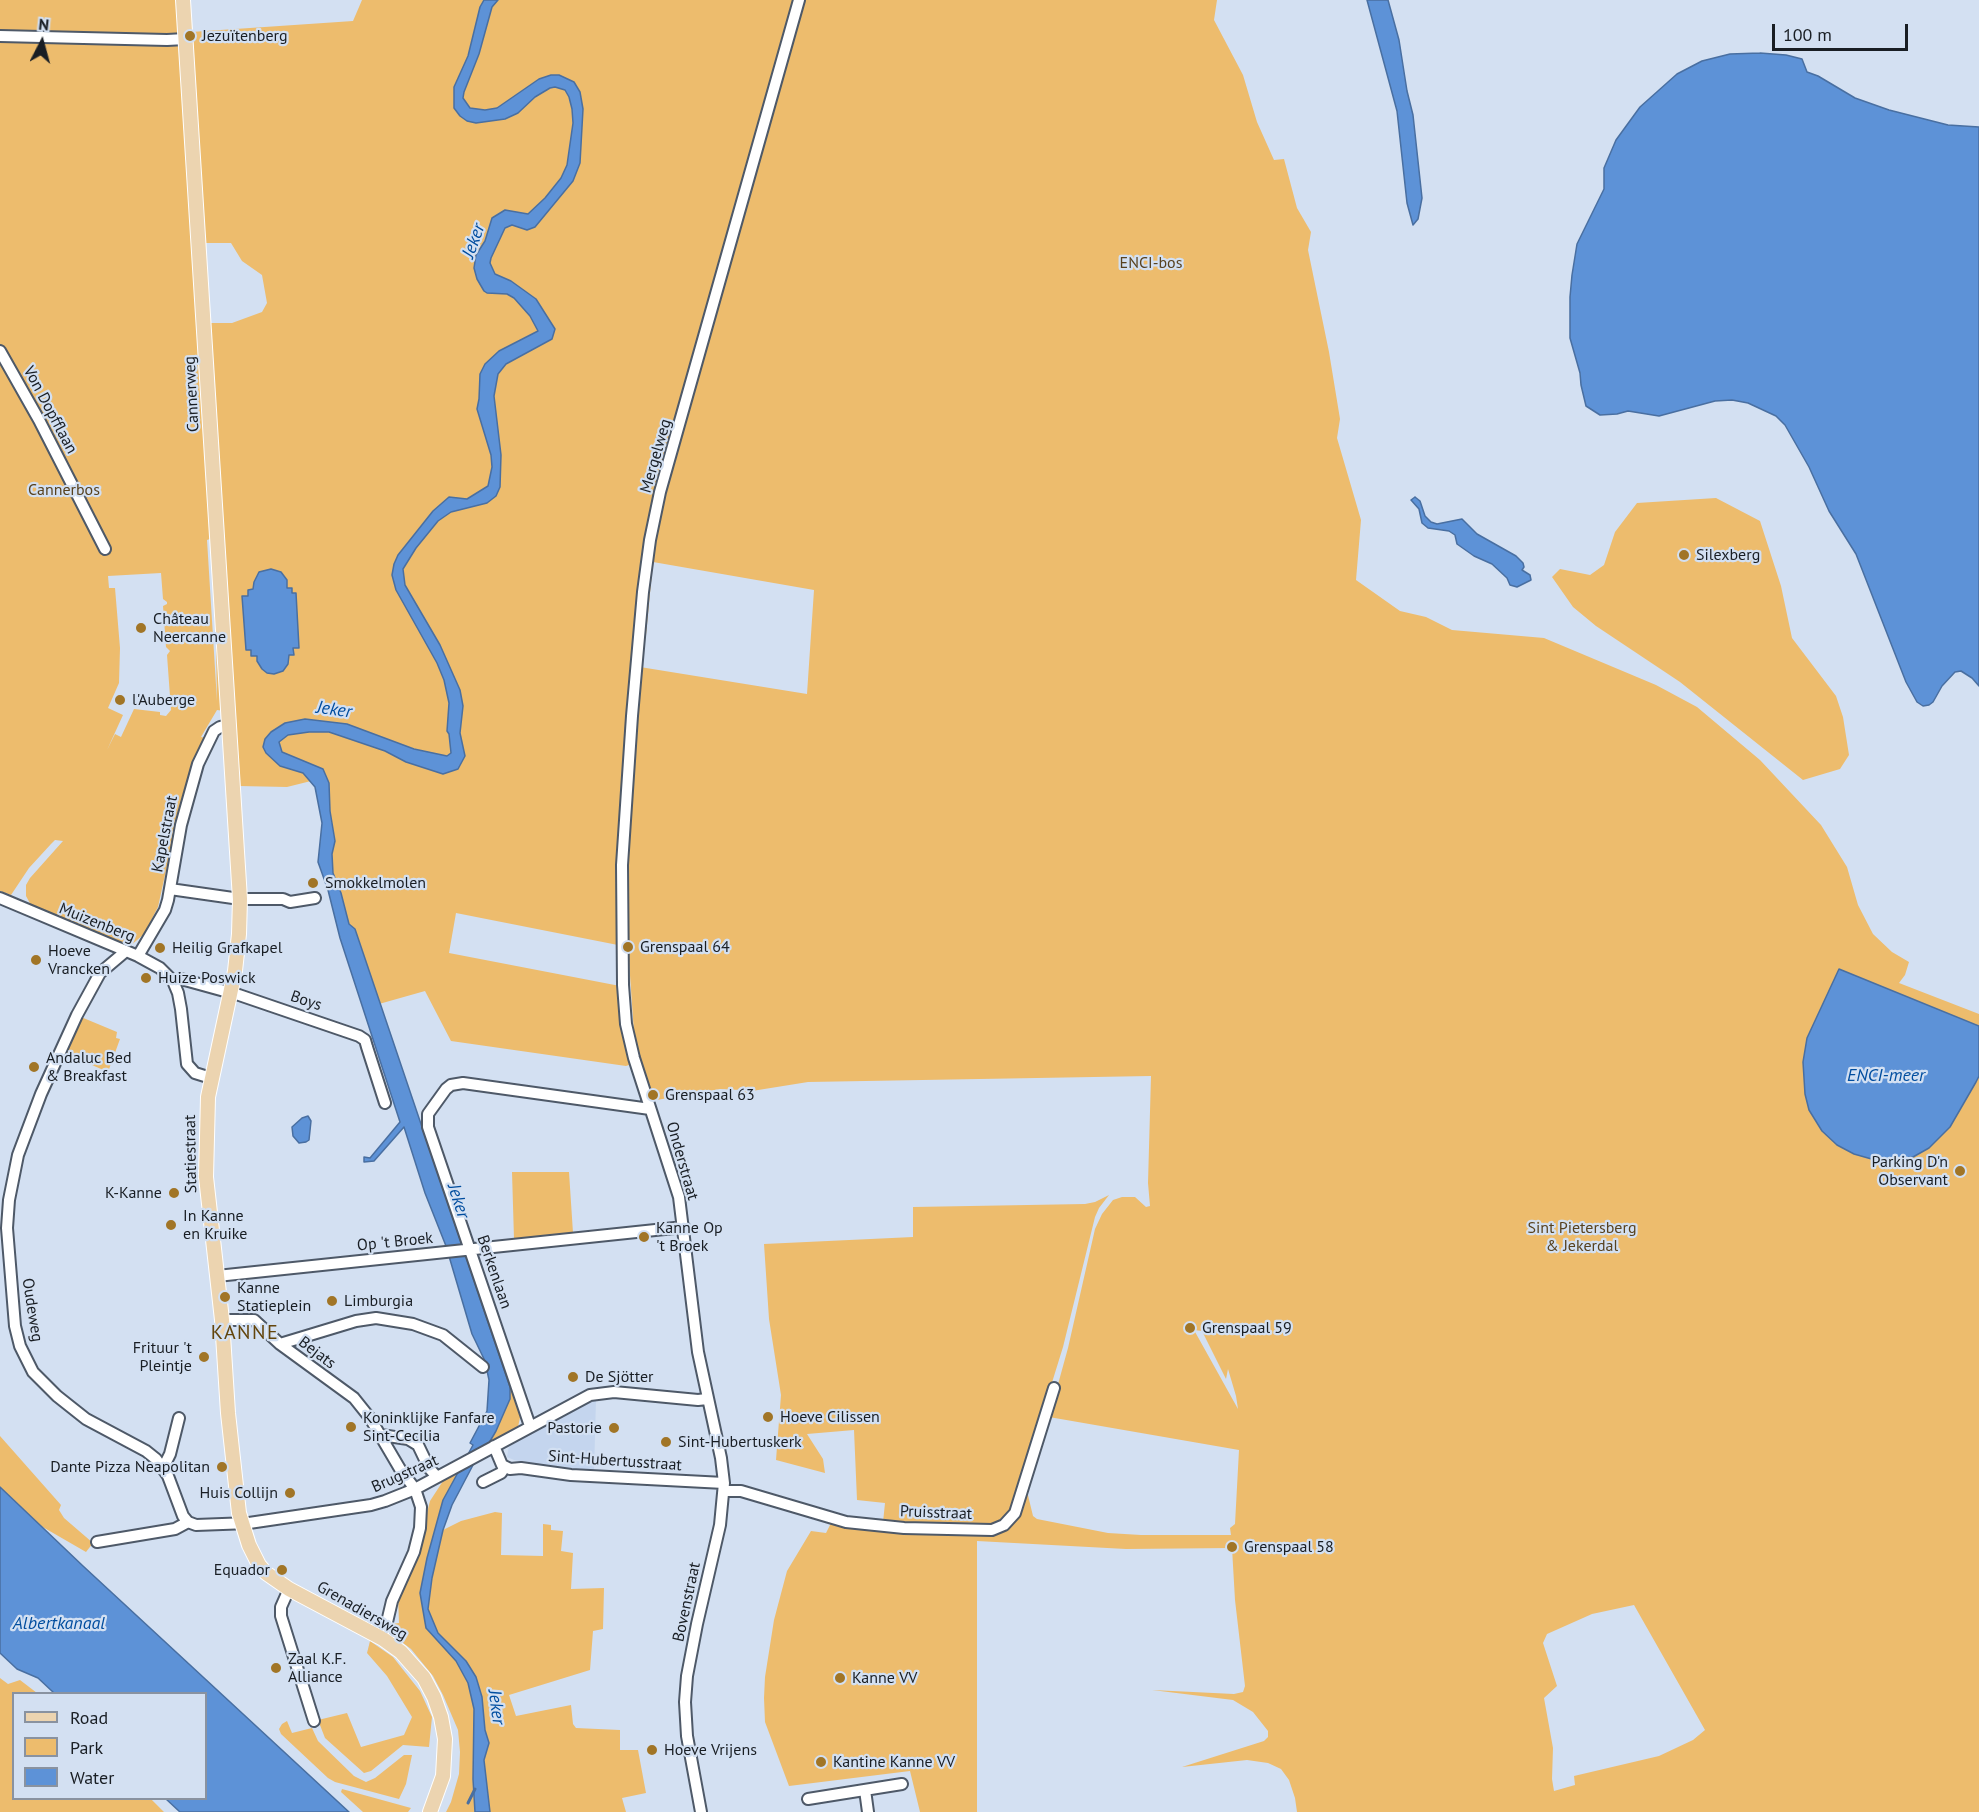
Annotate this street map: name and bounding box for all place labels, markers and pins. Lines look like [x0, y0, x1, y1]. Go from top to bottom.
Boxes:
place label: Jezuïtenberg [202, 26, 288, 46]
marker: Jezuïtenberg [183, 29, 197, 43]
place label: Silexberg [1696, 545, 1760, 565]
marker: Silexberg [1677, 548, 1691, 562]
place label: Château Neercanne [153, 609, 226, 647]
marker: Château Neercanne [134, 621, 148, 635]
place label: l'Auberge [132, 690, 195, 710]
marker: l'Auberge [113, 693, 127, 707]
place label: Smokkelmolen [325, 873, 426, 893]
marker: Smokkelmolen [306, 876, 320, 890]
place label: Grenspaal 64 [640, 937, 730, 957]
place label: Heilig Grafkapel [172, 938, 282, 958]
marker: Grenspaal 64 [621, 940, 635, 954]
place label: Hoeve Vrancken [48, 941, 110, 979]
marker: Heilig Grafkapel [153, 941, 167, 955]
marker: Hoeve Vrancken [29, 953, 43, 967]
place label: Huize Poswick [158, 968, 256, 988]
marker: Huize Poswick [139, 971, 153, 985]
place label: Andaluc Bed & Breakfast [46, 1048, 132, 1086]
marker: Andaluc Bed & Breakfast [27, 1060, 41, 1074]
place label: Grenspaal 63 [665, 1085, 755, 1105]
marker: Grenspaal 63 [646, 1088, 660, 1102]
place label: Parking D'n Observant [1872, 1152, 1948, 1190]
marker: Parking D'n Observant [1953, 1164, 1967, 1178]
place label: K-Kanne [105, 1183, 162, 1203]
marker: K-Kanne [167, 1186, 181, 1200]
place label: In Kanne en Kruike [183, 1206, 247, 1244]
marker: In Kanne en Kruike [164, 1218, 178, 1232]
place label: Kanne Op 't Broek [656, 1218, 723, 1256]
marker: Kanne Op 't Broek [637, 1230, 651, 1244]
place label: Kanne Statieplein [237, 1278, 311, 1316]
marker: Kanne Statieplein [218, 1290, 232, 1304]
place label: Limburgia [344, 1291, 413, 1311]
marker: Limburgia [325, 1294, 339, 1308]
place label: Grenspaal 59 [1202, 1318, 1292, 1338]
marker: Grenspaal 59 [1183, 1321, 1197, 1335]
place label: Frituur 't Pleintje [133, 1338, 192, 1376]
marker: Frituur 't Pleintje [197, 1350, 211, 1364]
place label: De Sjötter [585, 1367, 653, 1387]
marker: De Sjötter [566, 1370, 580, 1384]
place label: Hoeve Cilissen [780, 1407, 880, 1427]
place label: Koninklijke Fanfare Sint-Cecilia [363, 1408, 495, 1446]
marker: Hoeve Cilissen [761, 1410, 775, 1424]
place label: Pastorie [547, 1418, 602, 1438]
marker: Koninklijke Fanfare Sint-Cecilia [344, 1420, 358, 1434]
marker: Pastorie [607, 1421, 621, 1435]
place label: Sint-Hubertuskerk [678, 1432, 802, 1452]
marker: Sint-Hubertuskerk [659, 1435, 673, 1449]
place label: Dante Pizza Neapolitan [50, 1457, 210, 1477]
marker: Dante Pizza Neapolitan [215, 1460, 229, 1474]
place label: Huis Collijn [200, 1483, 278, 1503]
marker: Huis Collijn [283, 1486, 297, 1500]
place label: Grenspaal 58 [1244, 1537, 1334, 1557]
marker: Grenspaal 58 [1225, 1540, 1239, 1554]
place label: Equador [214, 1560, 270, 1580]
marker: Equador [275, 1563, 289, 1577]
place label: Zaal K.F. Alliance [288, 1649, 346, 1687]
marker: Zaal K.F. Alliance [269, 1661, 283, 1675]
place label: Kanne VV [852, 1668, 917, 1688]
marker: Kanne VV [833, 1671, 847, 1685]
place label: Hoeve Vrijens [664, 1740, 757, 1760]
marker: Hoeve Vrijens [645, 1743, 659, 1757]
place label: Kantine Kanne VV [833, 1752, 955, 1772]
marker: Kantine Kanne VV [814, 1755, 828, 1769]

